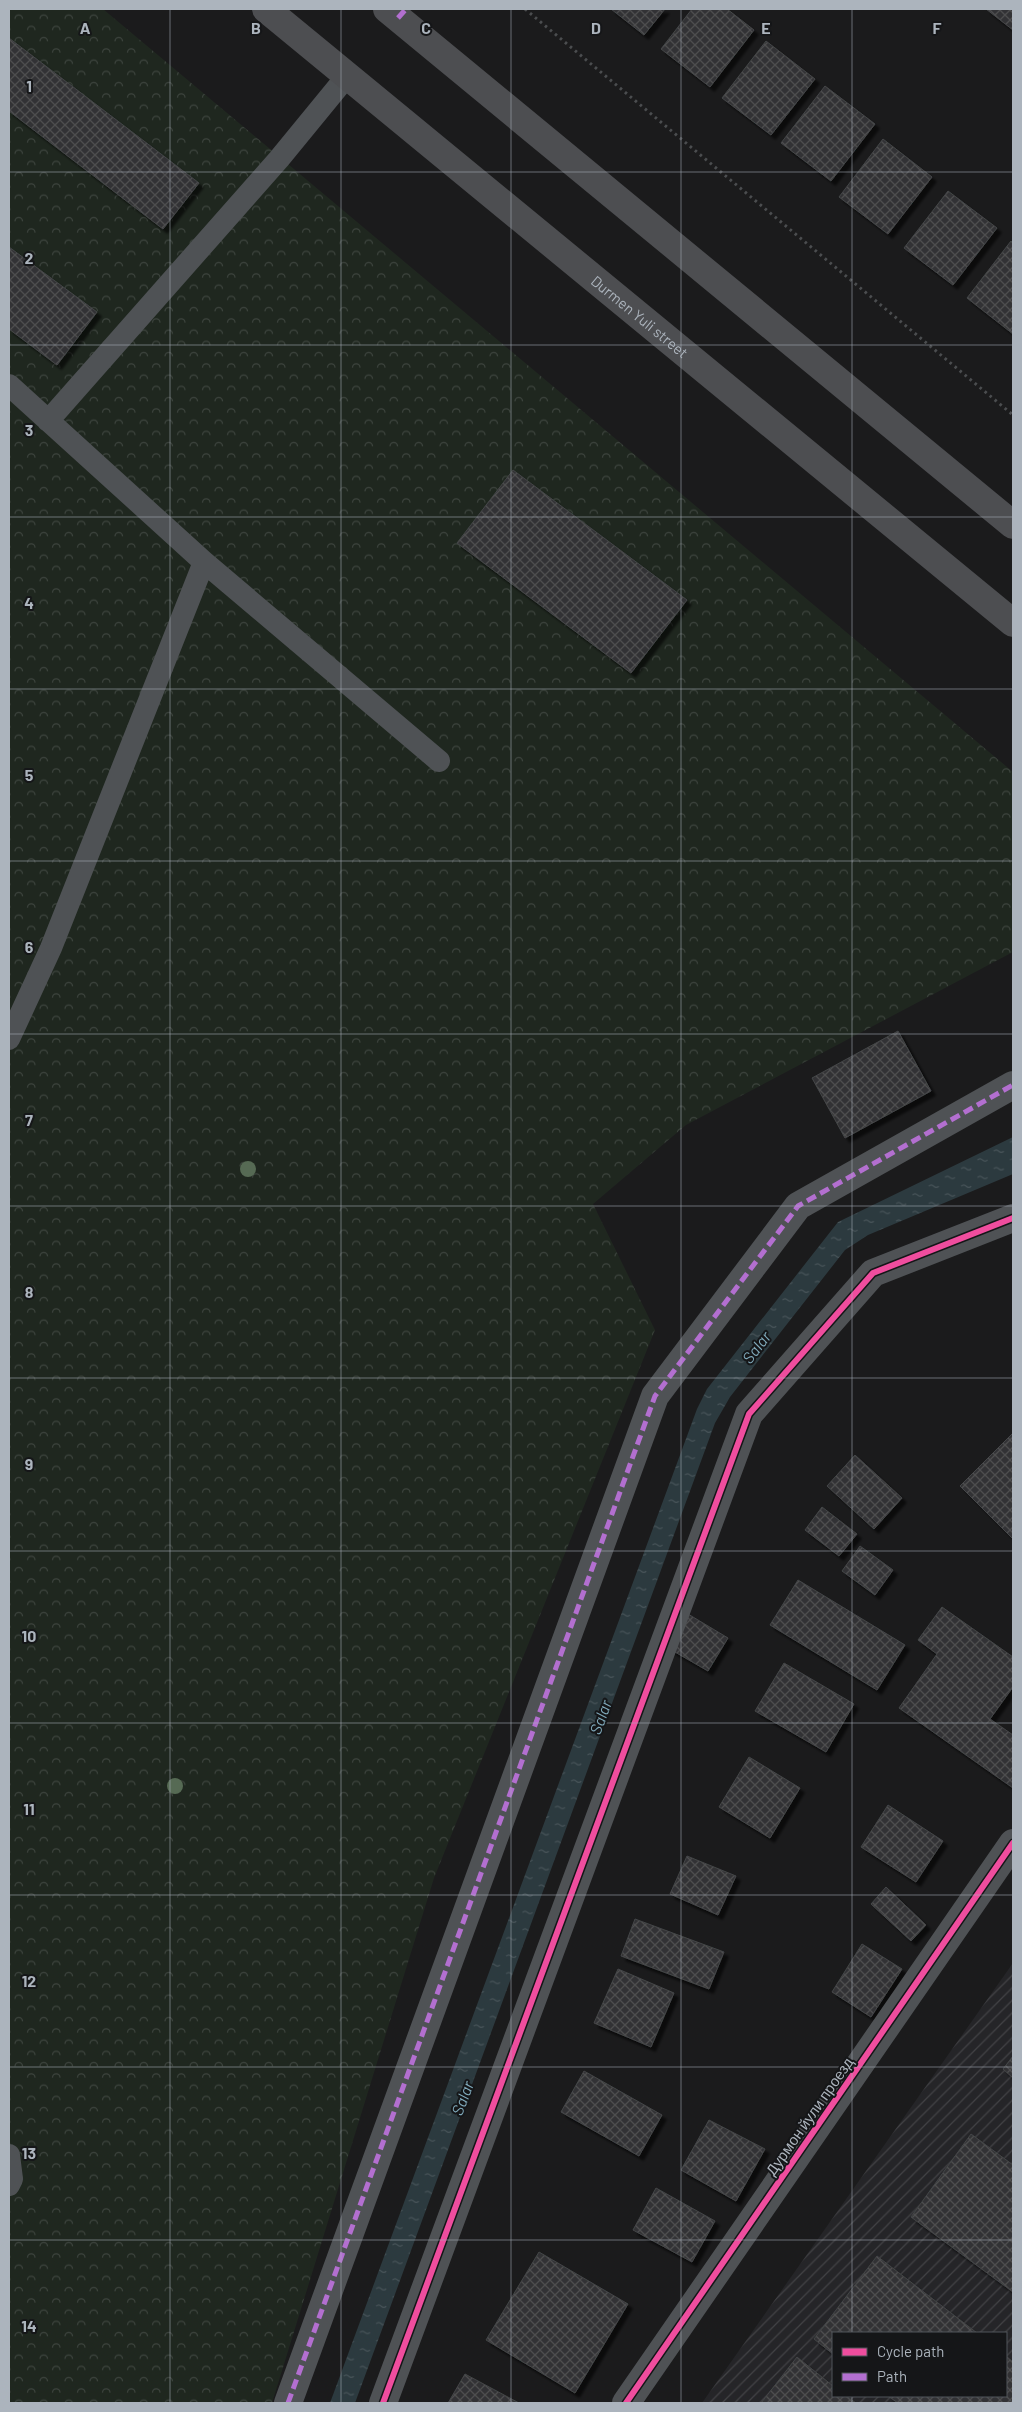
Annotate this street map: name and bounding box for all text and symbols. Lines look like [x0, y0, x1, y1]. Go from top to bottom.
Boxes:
text: A [80, 18, 91, 37]
text: B [251, 18, 261, 37]
text: C [421, 18, 431, 37]
text: D [591, 18, 601, 37]
text: E [761, 18, 771, 37]
text: F [933, 18, 942, 37]
text: 1 [26, 76, 32, 95]
text: 2 [25, 248, 34, 267]
street label: Durmen Yuli street [588, 271, 692, 361]
text: 3 [25, 420, 33, 439]
text: 4 [24, 593, 34, 612]
text: 5 [25, 765, 34, 784]
text: 6 [25, 937, 34, 956]
text: 7 [25, 1110, 33, 1129]
text: 8 [25, 1282, 34, 1301]
water label: Salar [738, 1326, 775, 1367]
text: 9 [25, 1454, 33, 1473]
text: 10 [22, 1626, 36, 1645]
water label: Salar [585, 1696, 615, 1737]
text: 11 [23, 1799, 35, 1818]
text: 12 [22, 1971, 36, 1990]
street label: Дурмон йули проезд [762, 2053, 857, 2178]
water label: Salar [447, 2077, 478, 2118]
text: 13 [22, 2143, 36, 2162]
text: 14 [21, 2316, 37, 2335]
legend [832, 2332, 1007, 2397]
text: Cycle path [877, 2342, 944, 2360]
text: Path [877, 2367, 907, 2385]

